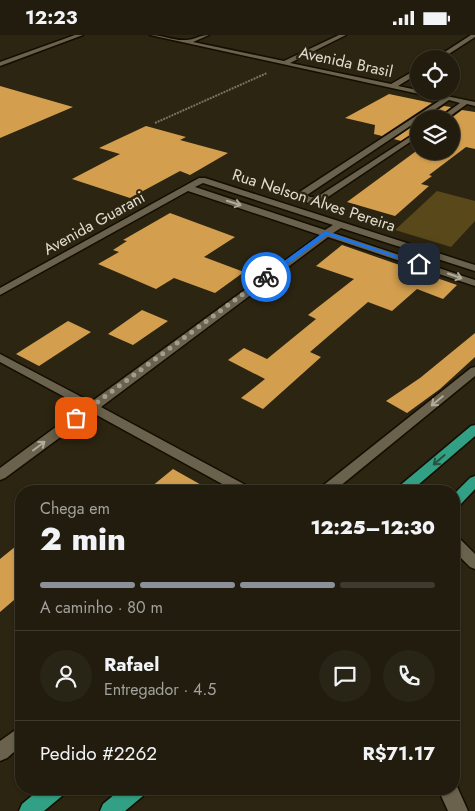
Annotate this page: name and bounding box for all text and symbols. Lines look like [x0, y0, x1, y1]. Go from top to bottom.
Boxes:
text: 12:23 [25, 4, 78, 31]
street label: Avenida Brasil [297, 41, 395, 83]
map controls [410, 50, 460, 160]
button: locate [410, 50, 460, 100]
button: layers [410, 110, 460, 160]
street label: Rua Nelson Alves Pereira [229, 163, 399, 237]
street label: Avenida Guarani [39, 185, 149, 261]
one-way arrow [226, 199, 241, 208]
pin [398, 243, 440, 285]
icon: home [405, 250, 433, 278]
courier [241, 252, 291, 302]
icon: bike [252, 263, 280, 291]
one-way arrow [447, 272, 462, 281]
one-way arrow [431, 396, 444, 407]
pin [55, 397, 97, 439]
icon: bag [62, 404, 90, 432]
one-way arrow [32, 441, 46, 451]
one-way arrow [432, 454, 445, 466]
text: Chega em [40, 497, 110, 520]
text: 12:25–12:30 [311, 514, 435, 541]
text: 2 min [40, 516, 126, 562]
text: A caminho · 80 m [40, 596, 163, 619]
button: person [40, 650, 92, 702]
button: chat [319, 650, 371, 702]
button: phone [383, 650, 435, 702]
text: Rafael [104, 651, 159, 678]
text: Entregador · 4.5 [104, 678, 216, 701]
text: Pedido #2262 [40, 740, 157, 767]
text: R$71.17 [363, 740, 435, 767]

